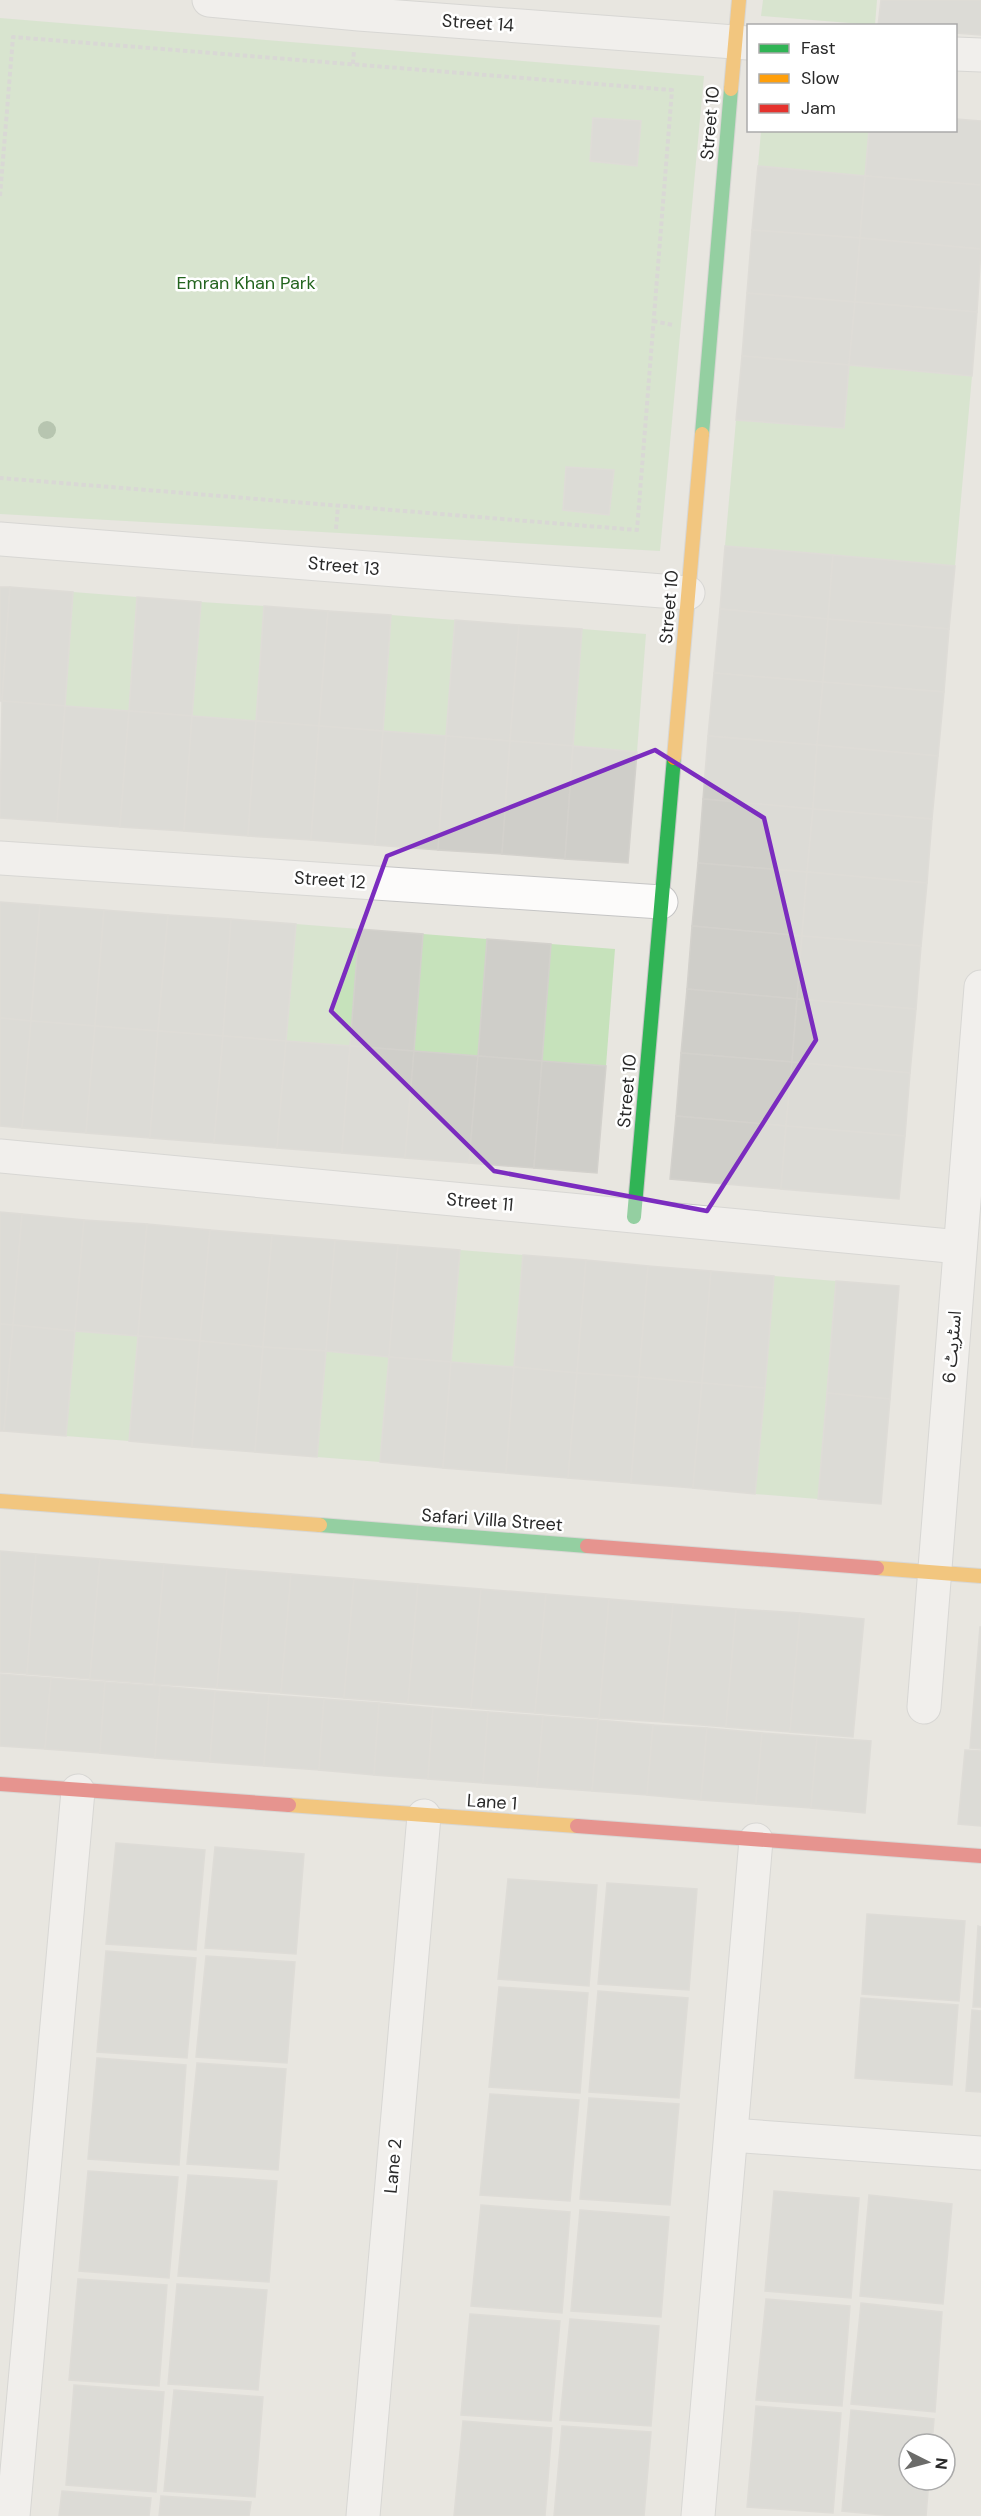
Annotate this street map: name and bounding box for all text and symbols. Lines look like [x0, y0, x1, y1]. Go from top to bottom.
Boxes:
street label: Street 14 [441, 9, 515, 37]
legend [747, 24, 957, 132]
text: Fast [801, 36, 836, 60]
text: Slow [801, 66, 840, 90]
street label: Street 10 [695, 85, 725, 161]
text: Jam [801, 96, 836, 120]
park label: Emran Khan Park [176, 271, 316, 295]
street label: Street 13 [307, 551, 381, 581]
street label: Street 10 [654, 569, 684, 645]
street label: Street 12 [293, 866, 367, 894]
street label: Street 10 [612, 1053, 642, 1129]
street label: Street 11 [446, 1187, 514, 1217]
street label: اسٹریٹ 6 [937, 1310, 967, 1384]
street label: Safari Villa Street [421, 1503, 563, 1537]
street label: Lane 1 [466, 1788, 518, 1816]
street label: Lane 2 [379, 2138, 407, 2194]
north arrow [897, 2432, 957, 2492]
text: N [930, 2457, 952, 2470]

